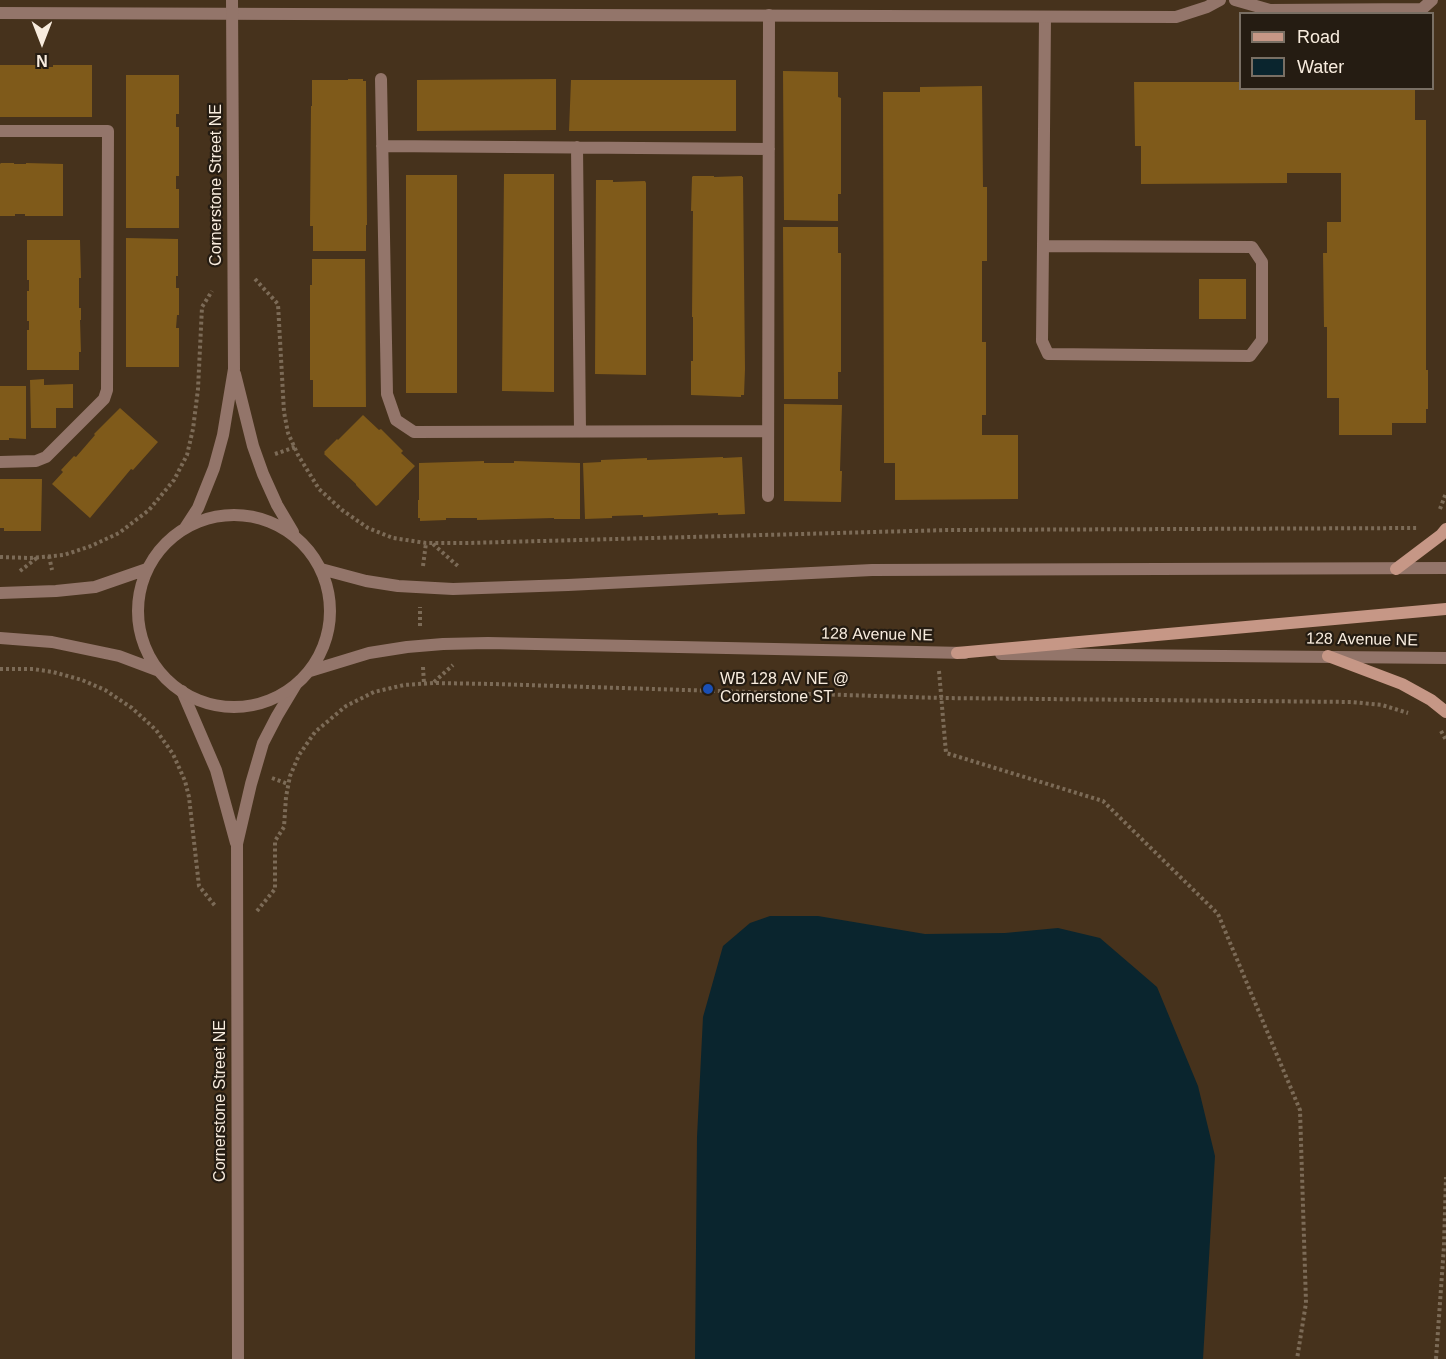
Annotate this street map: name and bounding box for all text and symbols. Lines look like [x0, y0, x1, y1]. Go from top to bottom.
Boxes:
north arrow [12, 12, 72, 72]
legend [1239, 12, 1434, 90]
text: Road [1297, 27, 1340, 47]
text: N [36, 52, 48, 69]
text: Water [1297, 57, 1344, 77]
street label: Cornerstone Street NE [207, 104, 227, 266]
street label: 128 Avenue NE [821, 624, 933, 646]
street label: 128 Avenue NE [1306, 629, 1418, 651]
place label: WB 128 AV NE @ Cornerstone ST [720, 670, 849, 708]
marker: WB 128 AV NE @ Cornerstone ST [701, 682, 715, 696]
street label: Cornerstone Street NE [211, 1020, 231, 1182]

